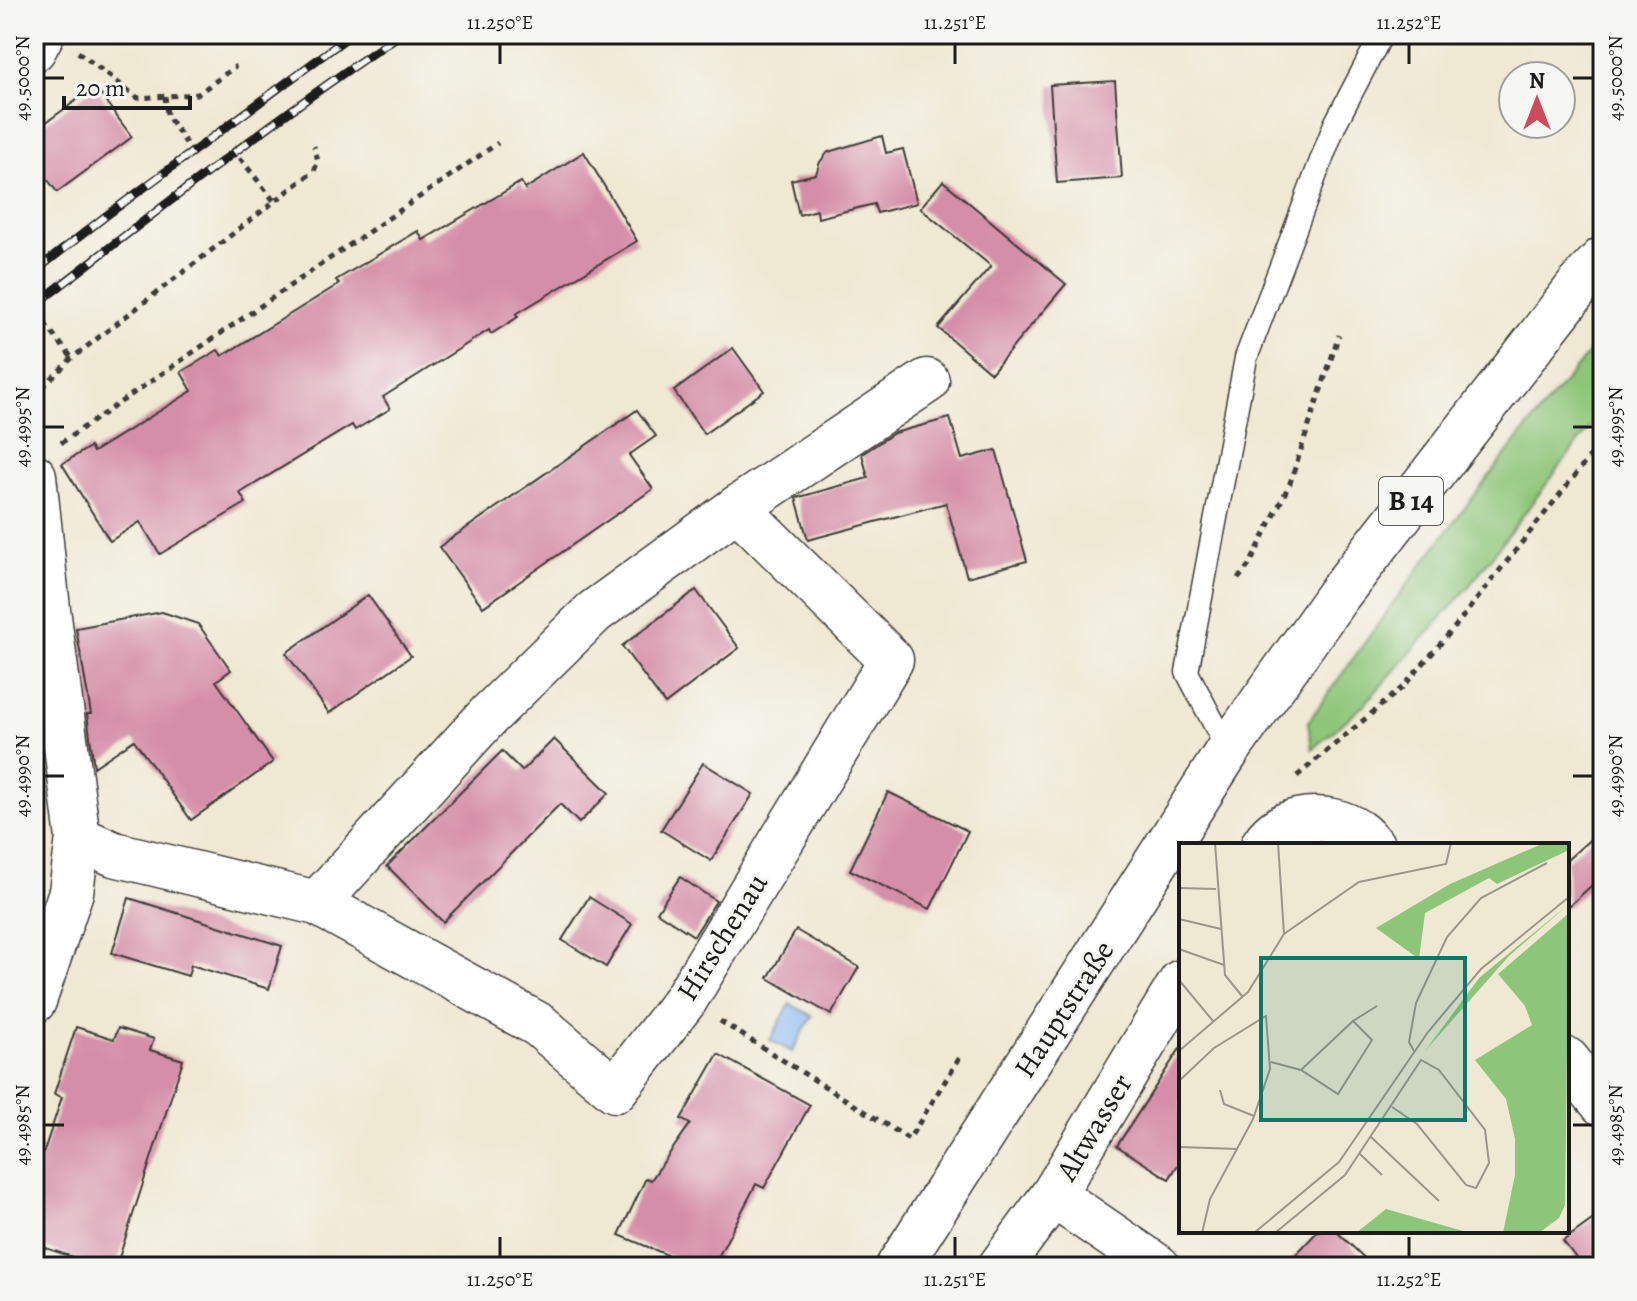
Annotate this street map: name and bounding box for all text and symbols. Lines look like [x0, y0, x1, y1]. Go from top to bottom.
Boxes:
text: 11.250°E [467, 9, 533, 36]
text: 11.251°E [924, 9, 986, 36]
text: 11.252°E [1376, 9, 1442, 36]
text: 49.5000°N [9, 35, 36, 121]
text: 49.5000°N [1602, 35, 1629, 121]
scale bar [64, 60, 190, 110]
north arrow [1497, 60, 1577, 140]
text: N [1529, 66, 1545, 96]
text: 20 m [76, 72, 125, 104]
text: 49.4995°N [9, 387, 36, 467]
text: 49.4995°N [1602, 387, 1629, 467]
road number: B 14 [1379, 477, 1443, 525]
text: 49.4990°N [9, 735, 36, 817]
text: 49.4990°N [1602, 735, 1629, 817]
inset map [1179, 843, 1569, 1233]
street label: Hirschenau [667, 865, 777, 1008]
street label: Hauptstraße [1005, 933, 1123, 1085]
street label: Altwasser [1046, 1066, 1141, 1189]
text: 49.4985°N [9, 1084, 36, 1166]
text: 49.4985°N [1602, 1084, 1629, 1166]
text: 11.250°E [467, 1266, 533, 1293]
text: 11.251°E [924, 1266, 986, 1293]
text: 11.252°E [1376, 1266, 1442, 1293]

